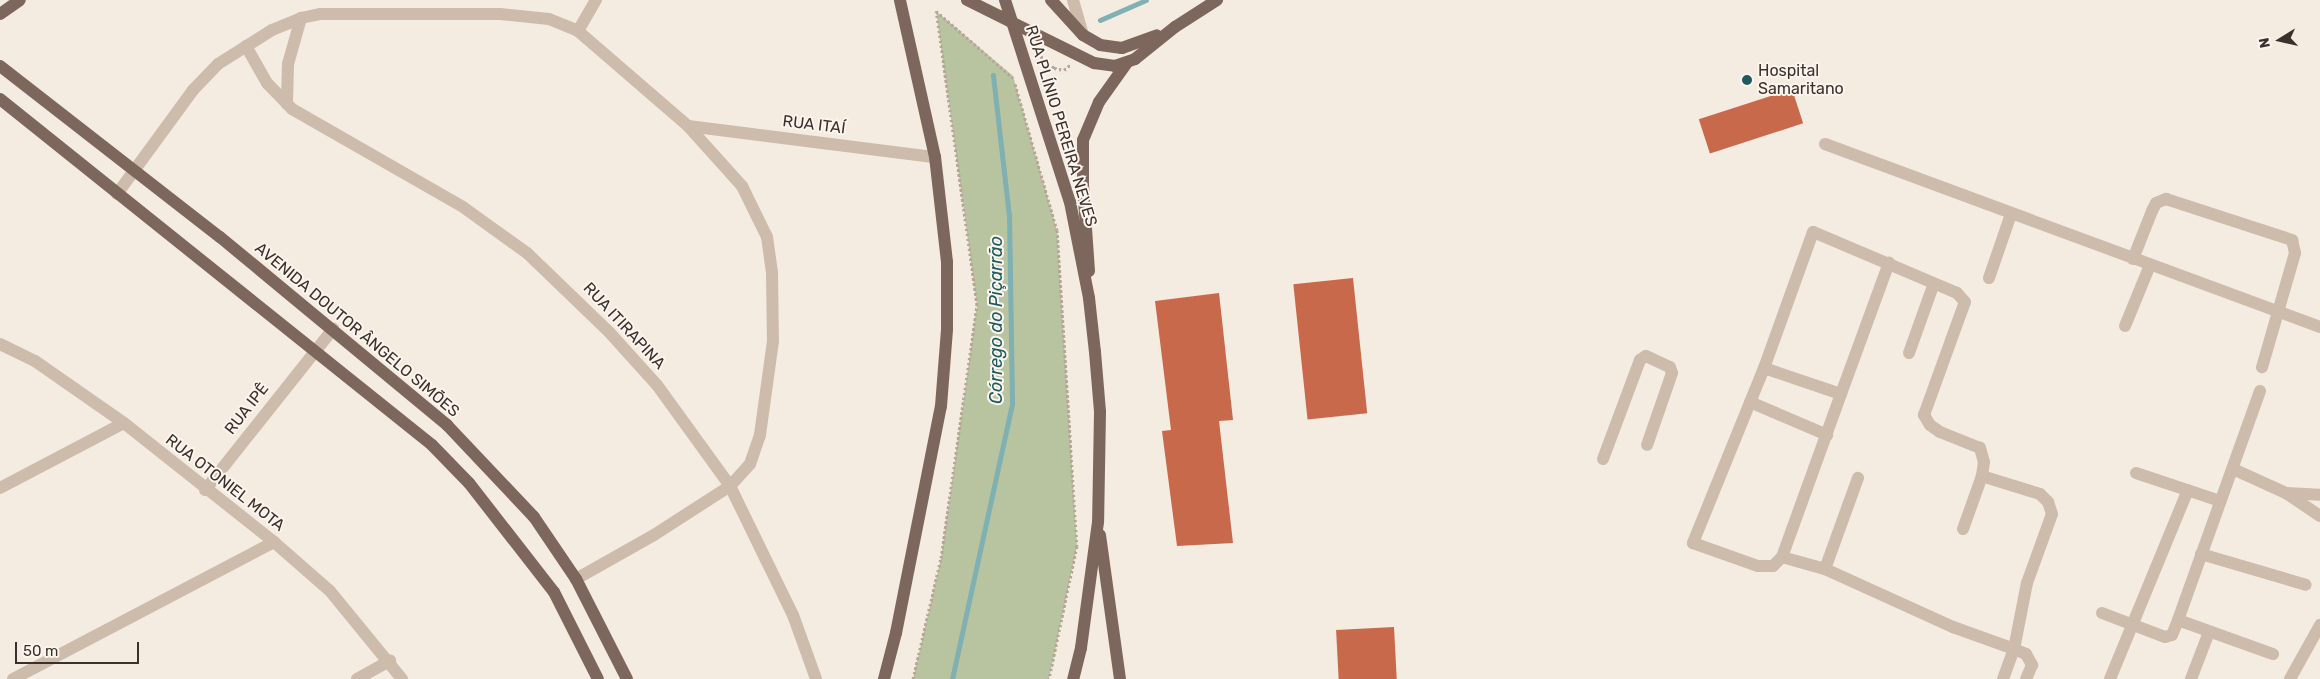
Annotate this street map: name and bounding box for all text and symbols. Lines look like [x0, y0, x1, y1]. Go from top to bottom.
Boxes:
north arrow [2255, 15, 2305, 65]
street label: RUA PLÍNIO PEREIRA NEVES [1021, 23, 1101, 229]
text: N [2255, 36, 2274, 49]
place label: Hospital Samaritano [1758, 61, 1844, 99]
marker: Hospital Samaritano [1740, 73, 1754, 87]
street label: RUA ITAÍ [781, 112, 847, 138]
water label: Córrego do Piçarrão [985, 236, 1007, 404]
street label: AVENIDA DOUTOR ÂNGELO SIMÕES [251, 238, 463, 422]
street label: RUA ITIRAPINA [579, 279, 669, 373]
street label: RUA IPÊ [221, 379, 273, 439]
street label: RUA OTONIEL MOTA [161, 430, 289, 536]
scale bar [18, 632, 141, 664]
text: 50 m [23, 642, 58, 660]

